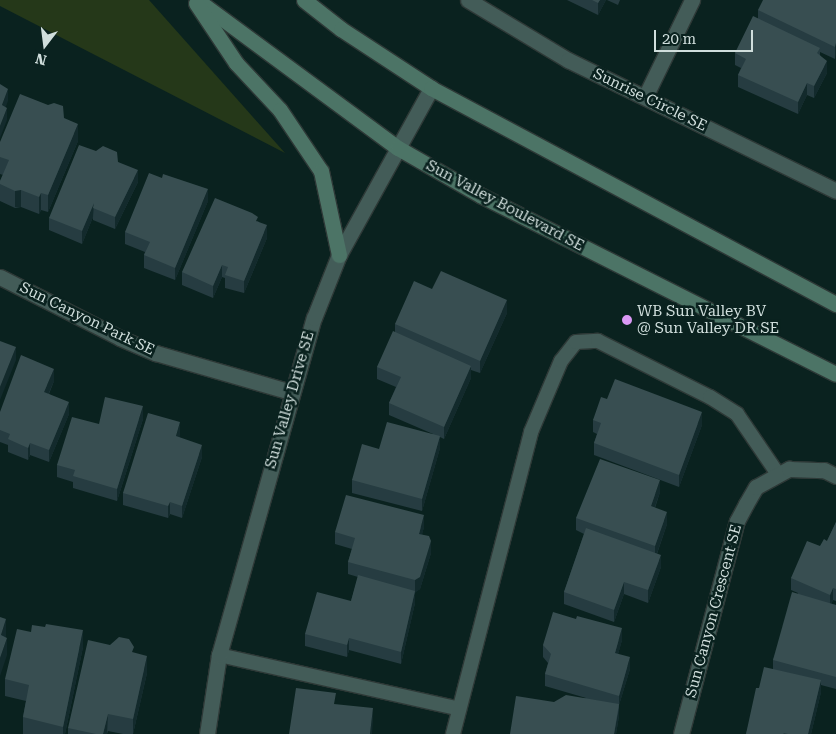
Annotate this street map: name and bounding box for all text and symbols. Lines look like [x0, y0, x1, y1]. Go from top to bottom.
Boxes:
north arrow [20, 20, 70, 70]
scale bar [656, 20, 755, 52]
text: 20 m [662, 30, 696, 48]
text: N [34, 50, 48, 69]
street label: Sunrise Circle SE [590, 65, 710, 135]
street label: Sun Valley Boulevard SE [423, 157, 587, 255]
street label: Sun Canyon Park SE [17, 279, 157, 359]
place label: WB Sun Valley BV @ Sun Valley DR SE [637, 302, 779, 337]
marker: WB Sun Valley BV @ Sun Valley DR SE [621, 314, 633, 326]
street label: Sun Valley Drive SE [262, 329, 318, 471]
street label: Sun Canyon Crescent SE [682, 522, 746, 700]

